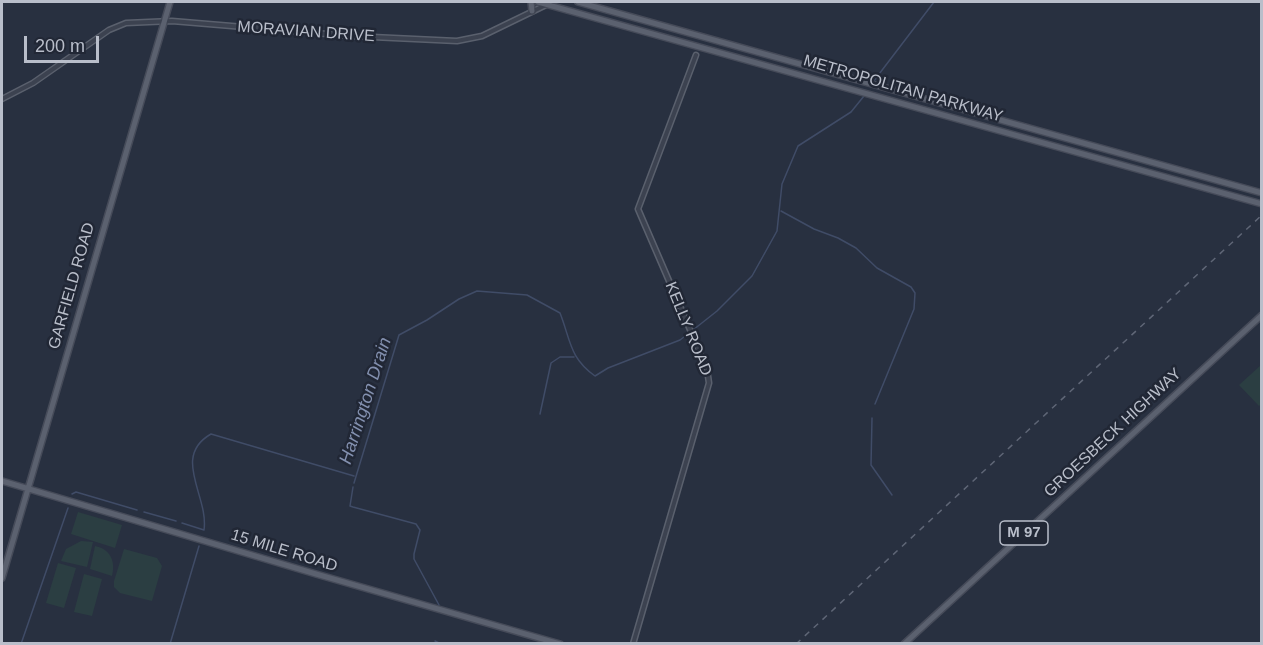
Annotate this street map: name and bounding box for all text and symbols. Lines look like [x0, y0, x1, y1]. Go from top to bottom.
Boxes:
street label: MORAVIAN DRIVE [237, 18, 375, 46]
scale bar [27, 24, 102, 62]
text: 200 m [35, 36, 85, 56]
street label: METROPOLITAN PARKWAY [801, 51, 1005, 127]
street label: GARFIELD ROAD [45, 221, 99, 351]
street label: KELLY ROAD [661, 279, 715, 379]
water label: Harrington Drain [335, 335, 397, 467]
street label: GROESBECK HIGHWAY [1040, 364, 1186, 502]
road number: M 97 [1000, 521, 1048, 545]
street label: 15 MILE ROAD [228, 526, 340, 576]

